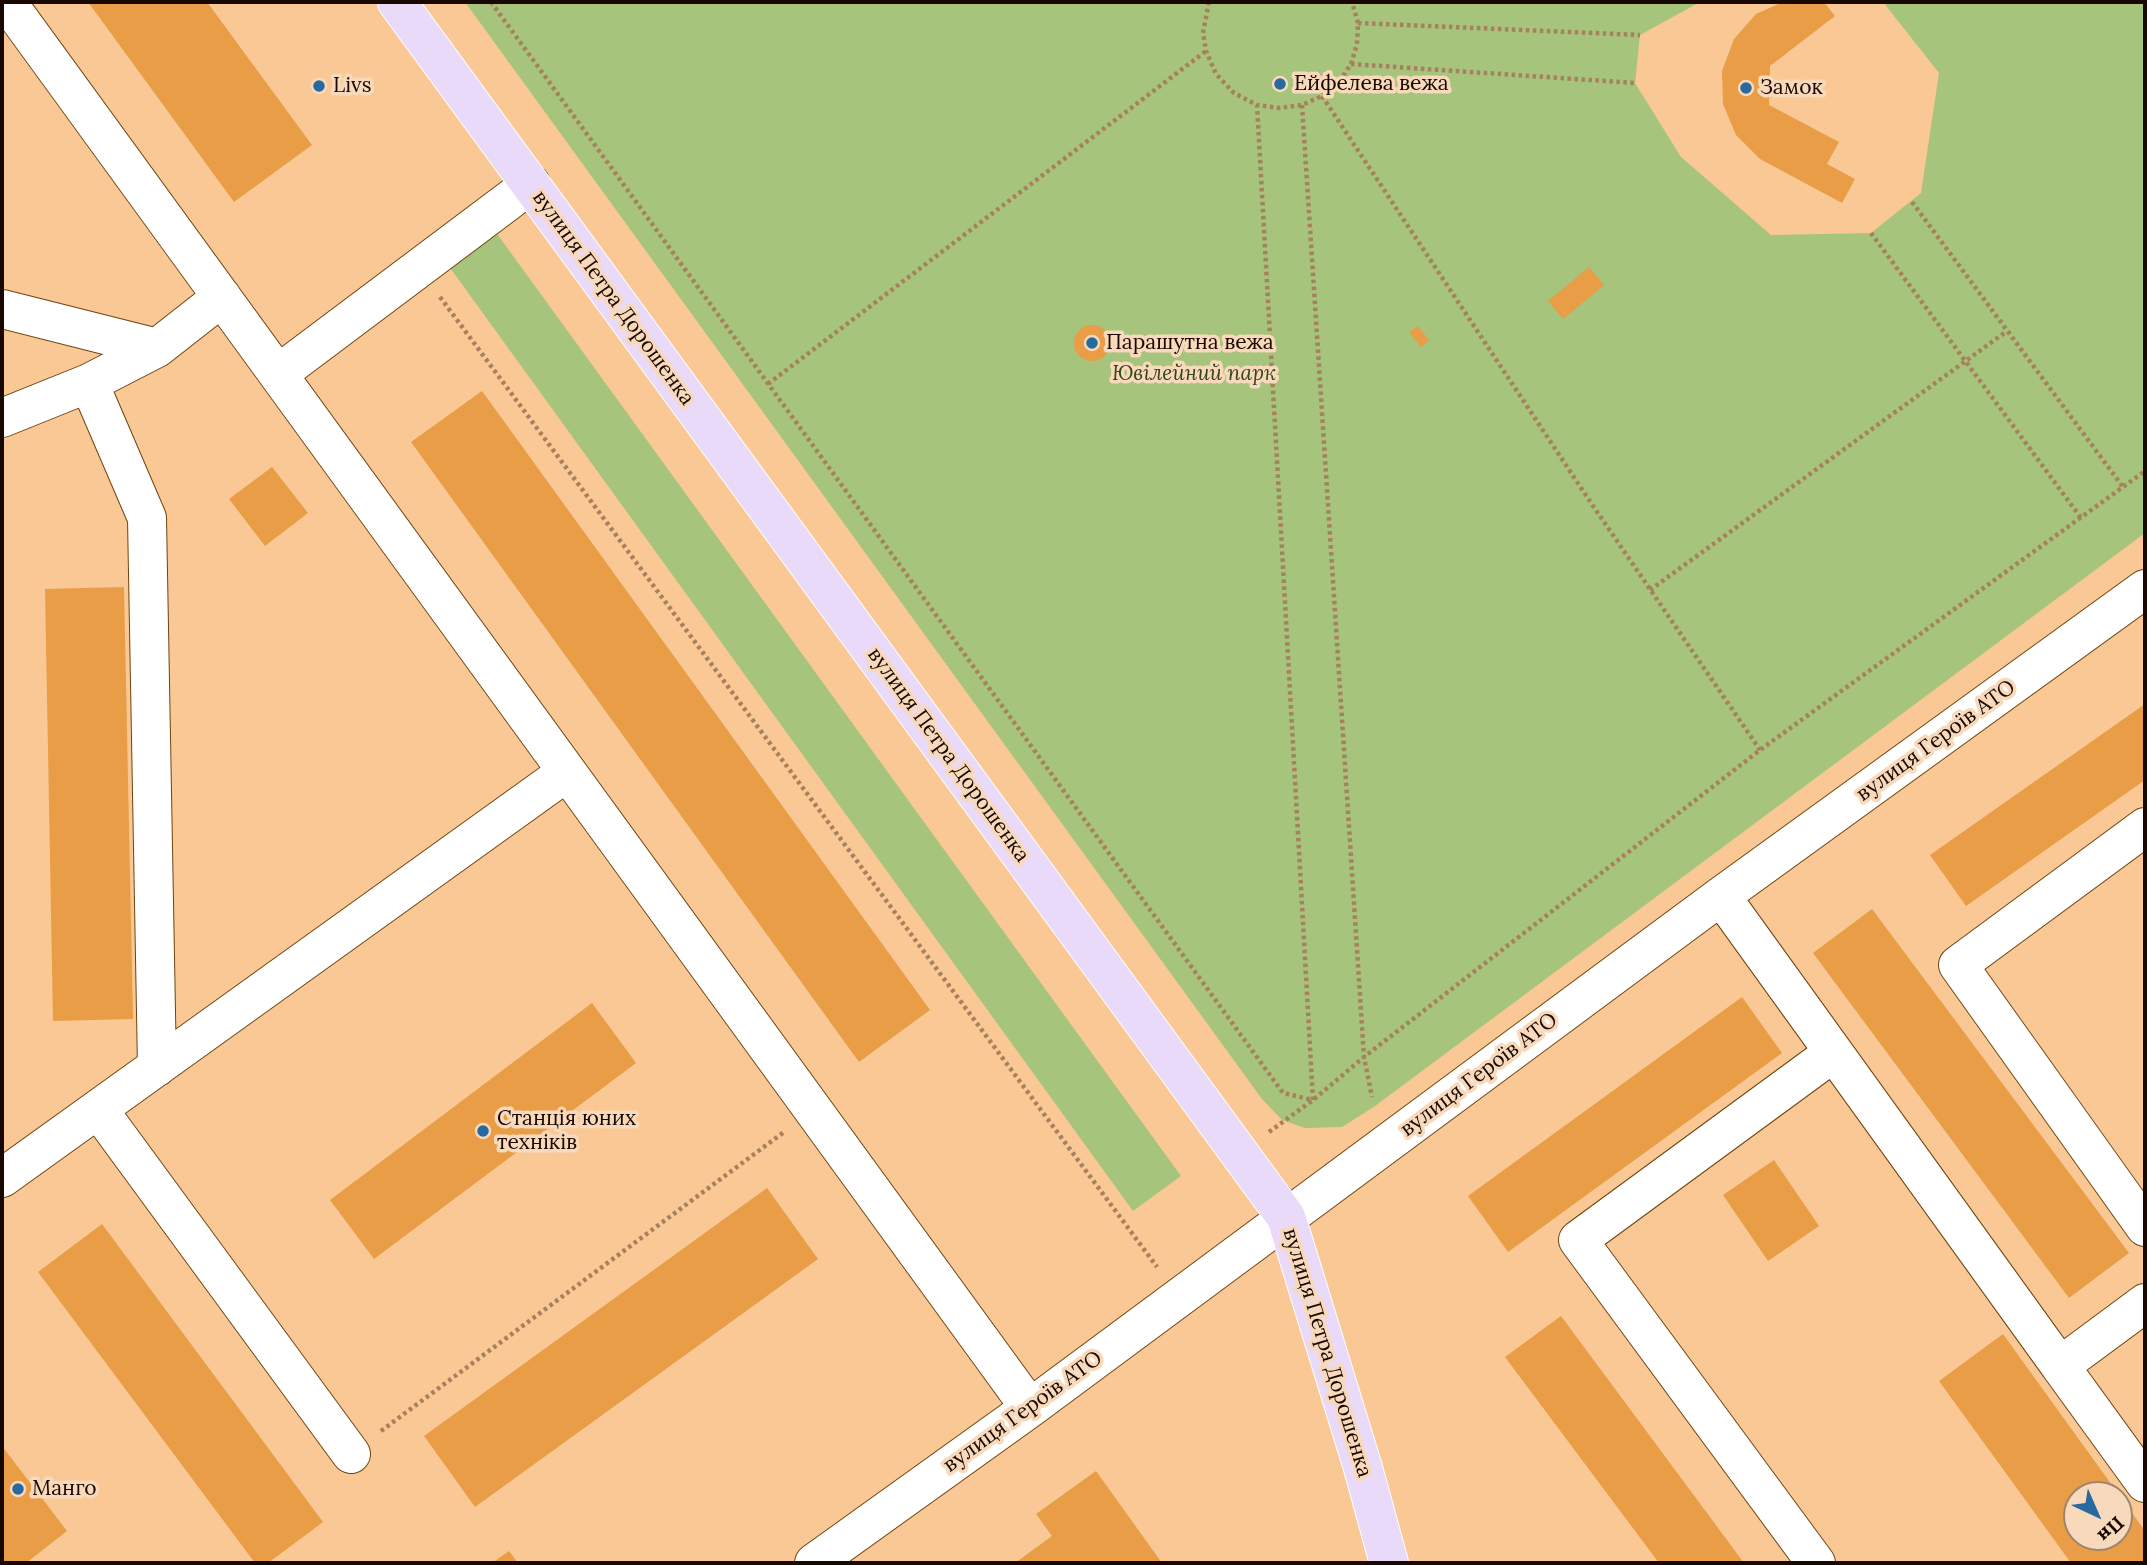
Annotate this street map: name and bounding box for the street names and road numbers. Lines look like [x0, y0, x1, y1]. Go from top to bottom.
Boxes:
street label: вулиця Петра Дорошенка [527, 186, 699, 410]
street label: вулиця Петра Дорошенка [862, 643, 1034, 867]
street label: вулиця Героїв АТО [1852, 675, 2020, 807]
street label: вулиця Героїв АТО [1395, 1008, 1563, 1142]
street label: вулиця Петра Дорошенка [1277, 1225, 1377, 1481]
street label: вулиця Героїв АТО [939, 1346, 1107, 1478]

